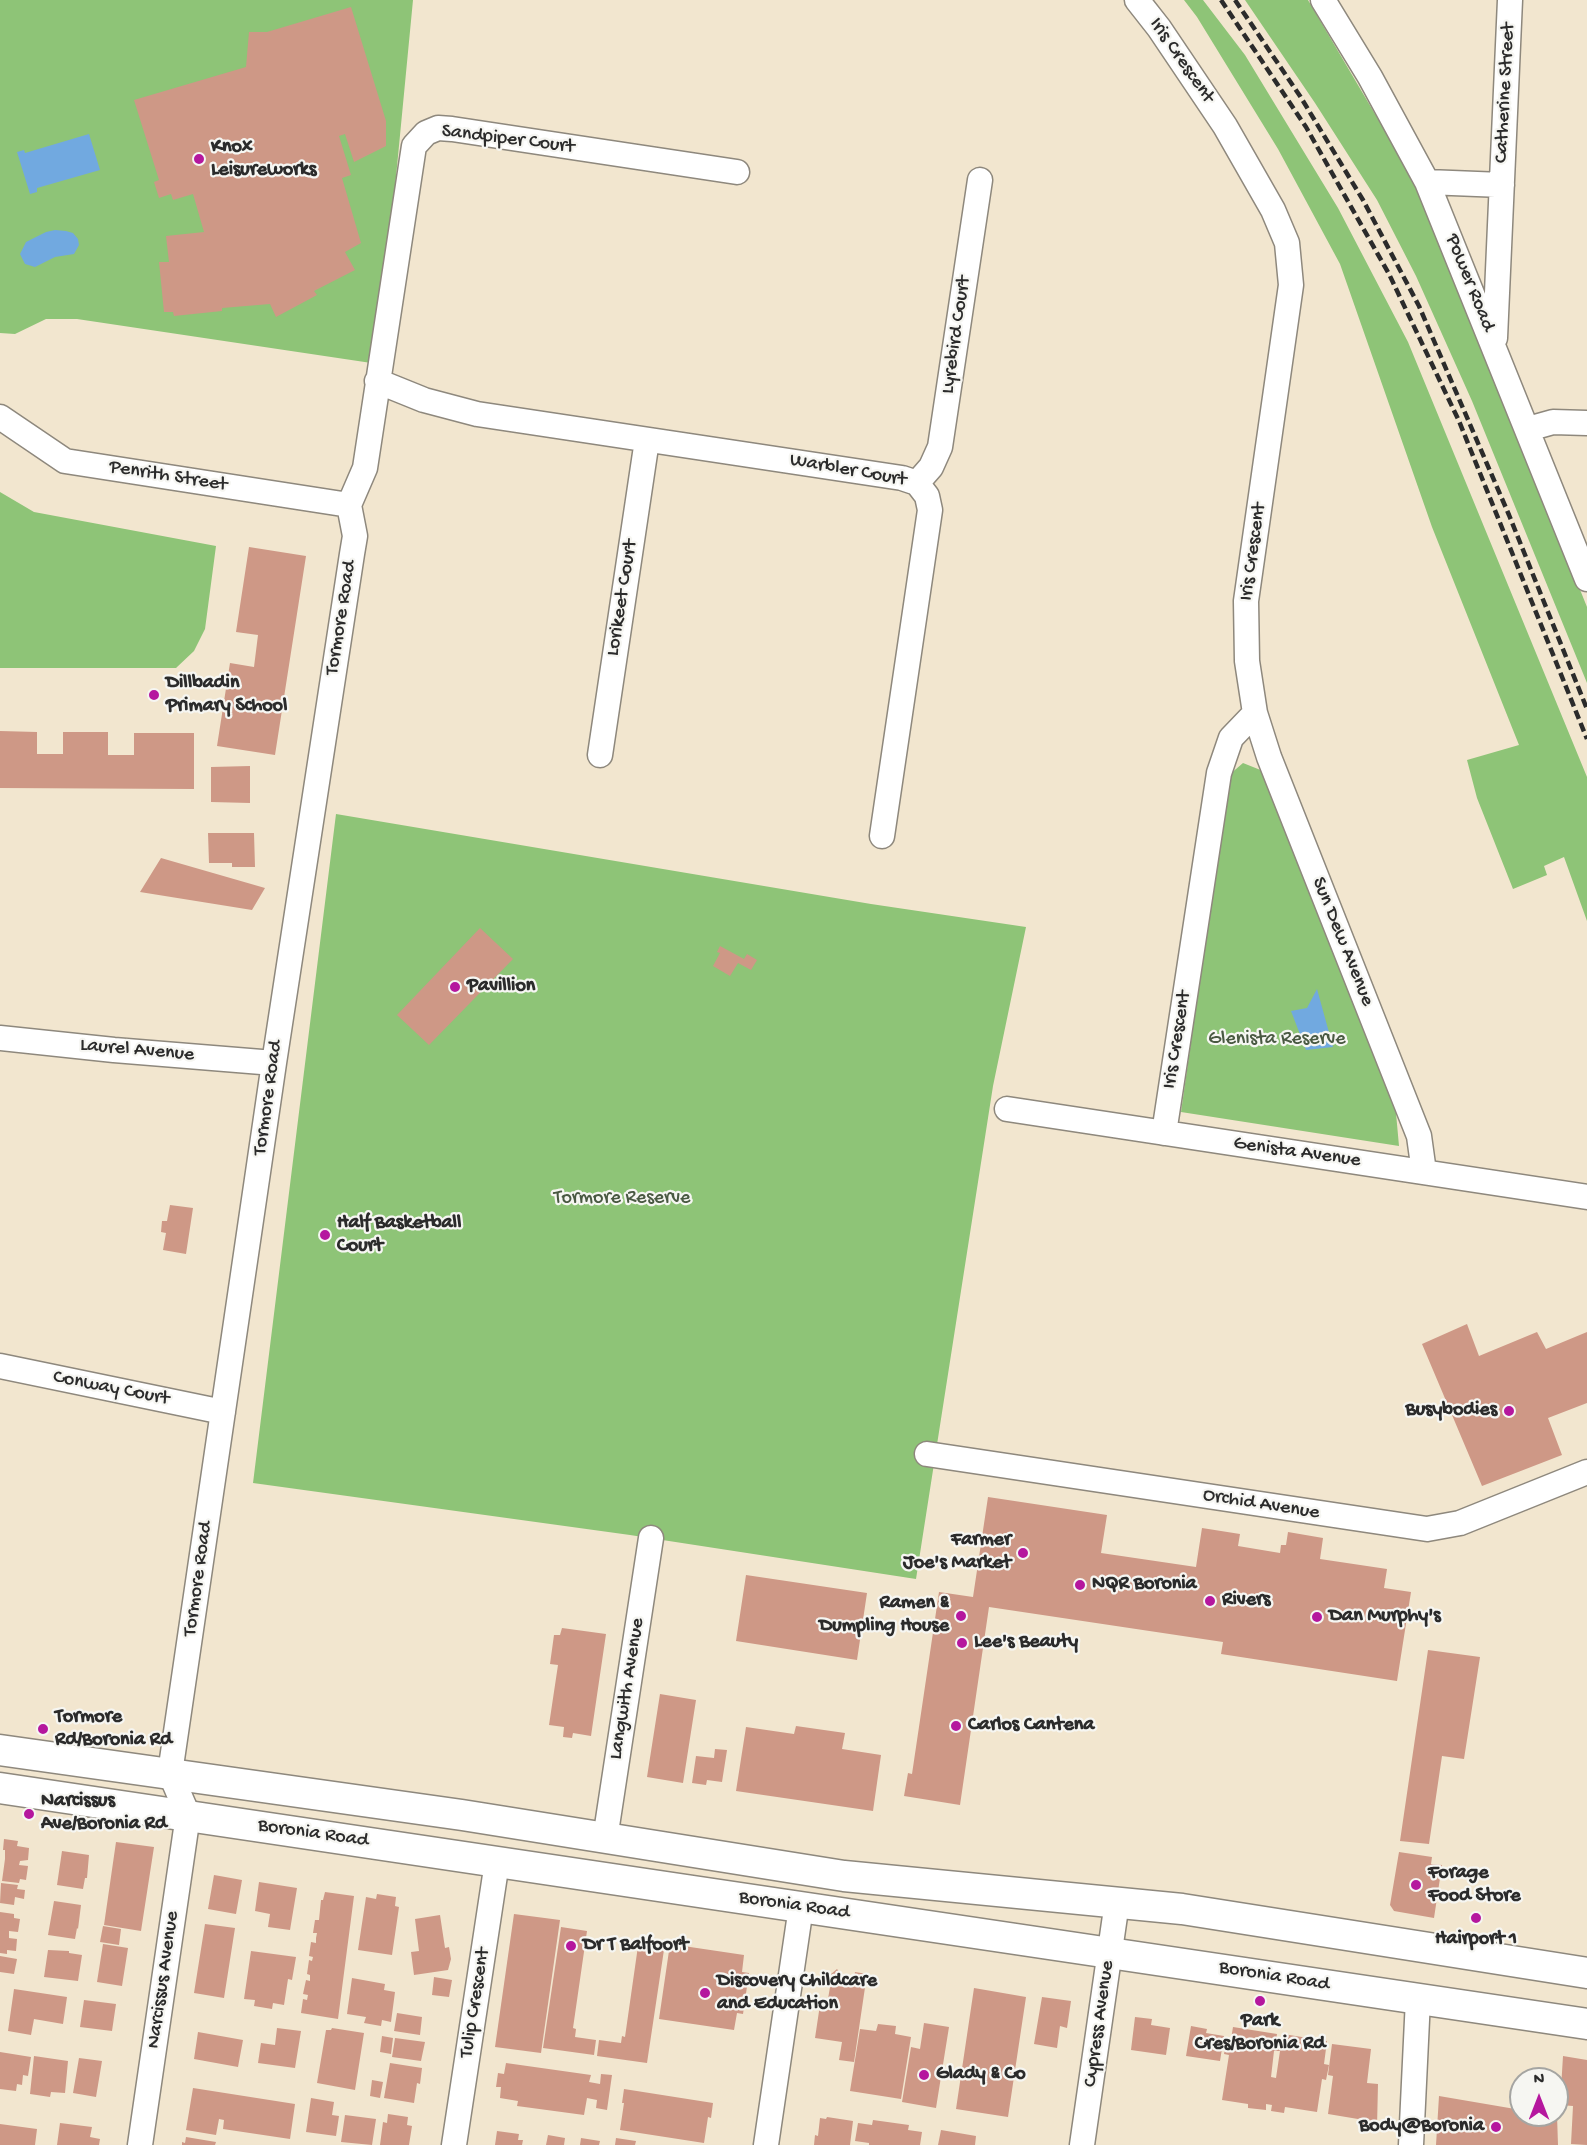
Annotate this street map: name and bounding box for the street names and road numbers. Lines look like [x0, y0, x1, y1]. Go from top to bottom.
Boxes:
street label: Iris Crescent [1143, 14, 1219, 108]
street label: Catherine Street [1490, 22, 1522, 164]
street label: Sandpiper Court [440, 120, 576, 160]
street label: Power Road [1439, 231, 1499, 335]
street label: Lyrebird Court [937, 274, 977, 396]
street label: Warbler Court [788, 449, 908, 493]
street label: Penrith Street [107, 456, 229, 498]
street label: Iris Crescent [1235, 501, 1273, 603]
street label: Lorikeet Court [602, 538, 644, 658]
street label: Tormore Road [321, 559, 363, 677]
street label: Sun Dew Avenue [1305, 874, 1379, 1010]
street label: Iris Crescent [1158, 989, 1198, 1091]
street label: Laurel Avenue [79, 1034, 195, 1068]
street label: Tormore Road [249, 1039, 289, 1157]
street label: Genista Avenue [1232, 1132, 1362, 1174]
street label: Conway Court [51, 1366, 171, 1412]
street label: Orchid Avenue [1201, 1484, 1321, 1526]
street label: Tormore Road [179, 1520, 219, 1638]
street label: Langwith Avenue [605, 1617, 651, 1761]
street label: Boronia Road [256, 1814, 370, 1854]
street label: Boronia Road [737, 1886, 851, 1926]
street label: Narcissus Avenue [142, 1910, 186, 2050]
street label: Tulip Crescent [455, 1946, 497, 2060]
street label: Boronia Road [1217, 1956, 1331, 1998]
street label: Cypress Avenue [1079, 1959, 1121, 2089]

